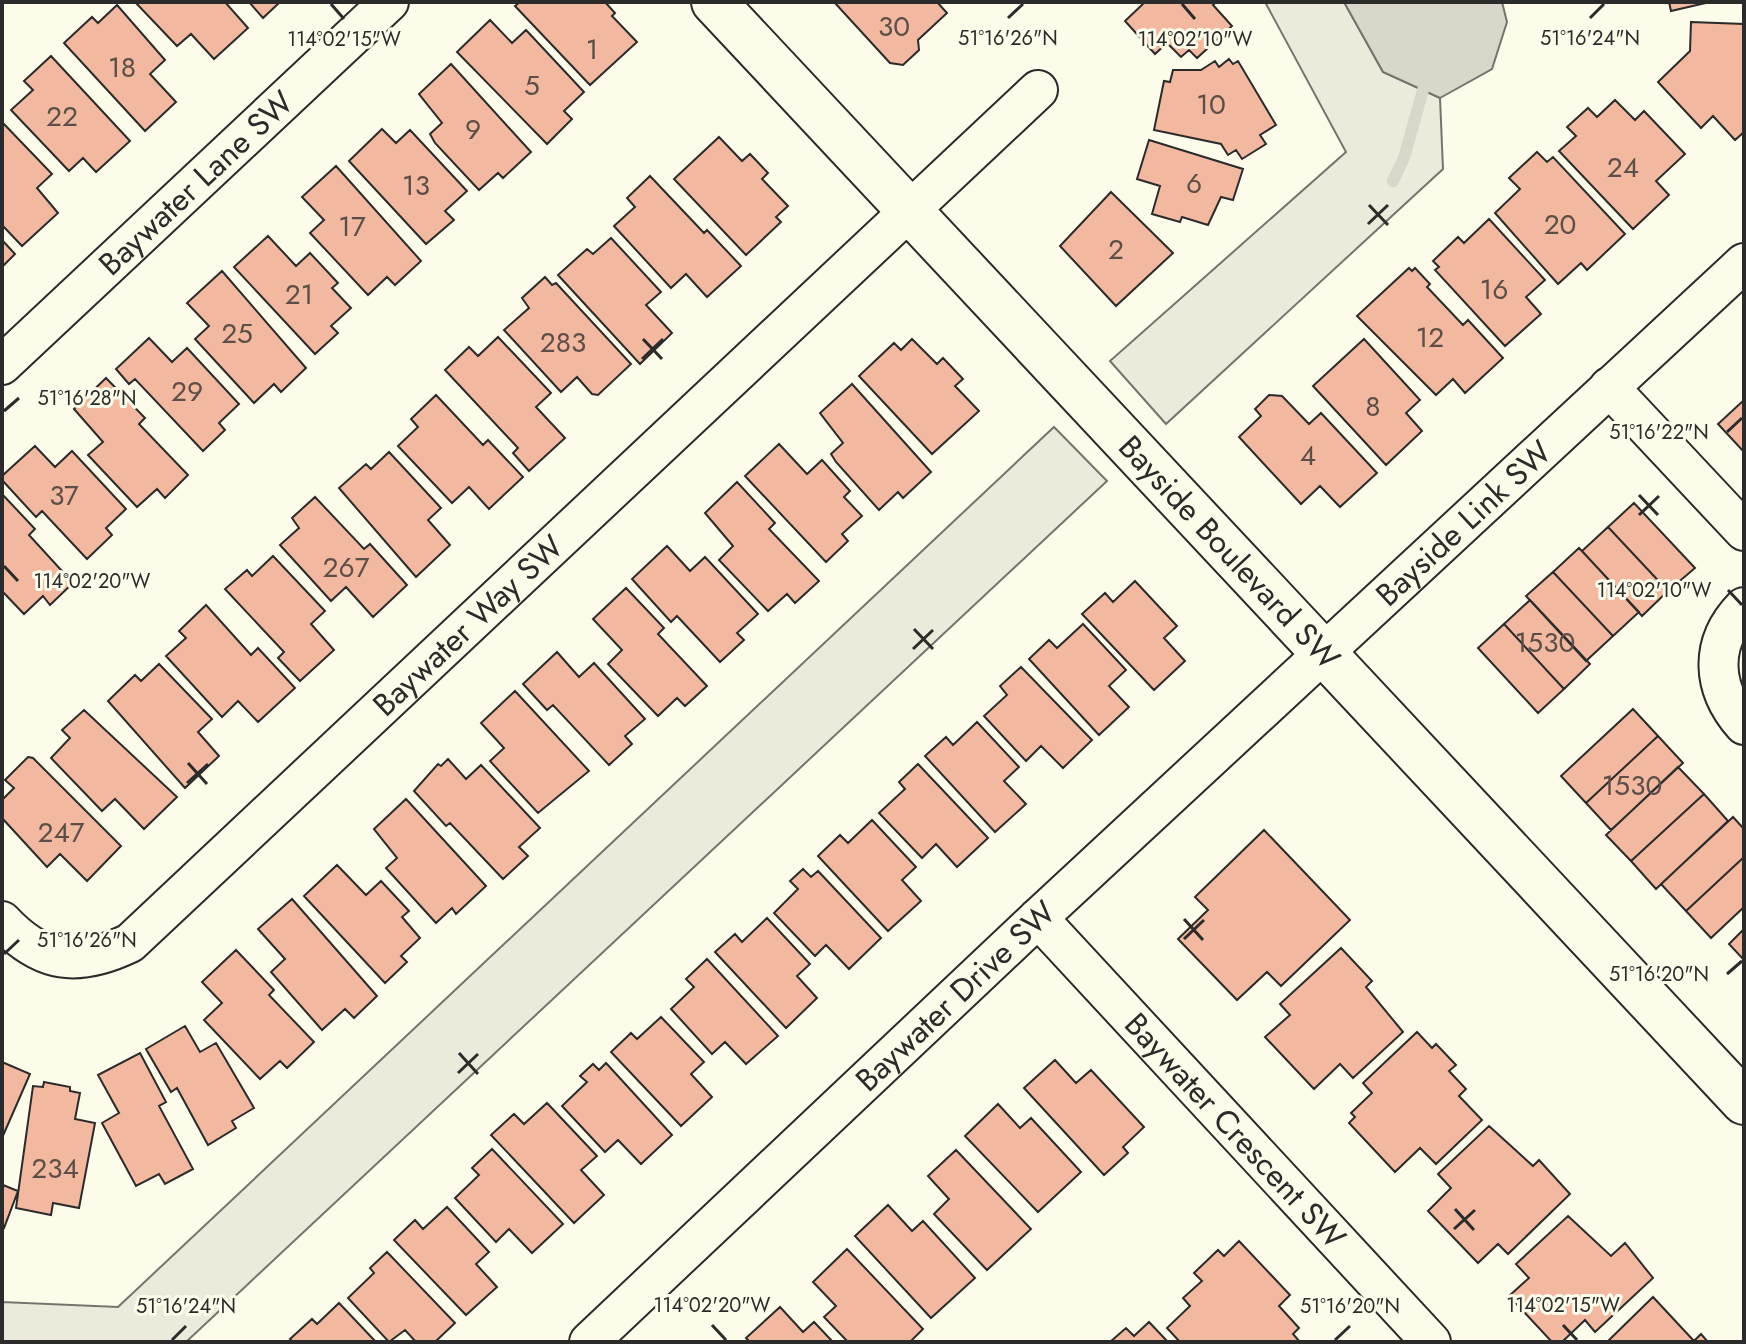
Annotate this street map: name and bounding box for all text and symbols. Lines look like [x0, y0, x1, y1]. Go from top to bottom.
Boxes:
house number: 30 [878, 6, 910, 47]
text: 51°16'26"N [958, 24, 1058, 53]
text: 51°16'24"N [1540, 24, 1640, 53]
text: 114°02'15"W [287, 25, 401, 54]
text: 114°02'10"W [1138, 25, 1252, 54]
house number: 1 [586, 29, 598, 70]
house number: 18 [108, 47, 136, 88]
house number: 5 [524, 65, 540, 106]
street label: Baywater Lane SW [88, 80, 304, 286]
house number: 10 [1196, 84, 1226, 125]
house number: 22 [46, 96, 78, 137]
house number: 9 [465, 109, 481, 150]
house number: 24 [1607, 147, 1639, 188]
house number: 6 [1186, 163, 1202, 204]
house number: 13 [402, 165, 430, 206]
house number: 20 [1544, 204, 1576, 245]
house number: 17 [338, 206, 366, 247]
house number: 2 [1108, 229, 1124, 270]
house number: 16 [1480, 269, 1508, 310]
house number: 21 [285, 274, 313, 315]
house number: 25 [221, 313, 253, 354]
house number: 12 [1416, 317, 1444, 358]
house number: 283 [540, 322, 586, 363]
house number: 29 [171, 371, 203, 412]
text: 51°16'28"N [37, 384, 137, 413]
house number: 8 [1365, 386, 1381, 427]
text: 51°16'22"N [1609, 418, 1709, 447]
street label: Bayside Boulevard SW [1108, 425, 1351, 680]
street label: Bayside Link SW [1365, 430, 1562, 617]
house number: 4 [1300, 435, 1316, 476]
house number: 37 [49, 475, 79, 516]
street label: Baywater Way SW [362, 524, 574, 727]
house number: 267 [323, 547, 370, 588]
text: 114°02'20"W [34, 567, 151, 596]
text: 114°02'10"W [1597, 576, 1711, 605]
house number: 1530 [1515, 622, 1575, 663]
house number: 1530 [1602, 765, 1662, 806]
house number: 247 [38, 812, 85, 853]
street label: Baywater Drive SW [845, 890, 1066, 1102]
text: 51°16'26"N [37, 926, 137, 955]
text: 51°16'20"N [1609, 960, 1709, 989]
street label: Baywater Crescent SW [1114, 1002, 1357, 1259]
house number: 234 [31, 1148, 79, 1189]
text: 114°02'20"W [654, 1291, 771, 1320]
text: 114°02'15"W [1506, 1291, 1620, 1320]
text: 51°16'24"N [136, 1292, 236, 1321]
text: 51°16'20"N [1300, 1292, 1400, 1321]

